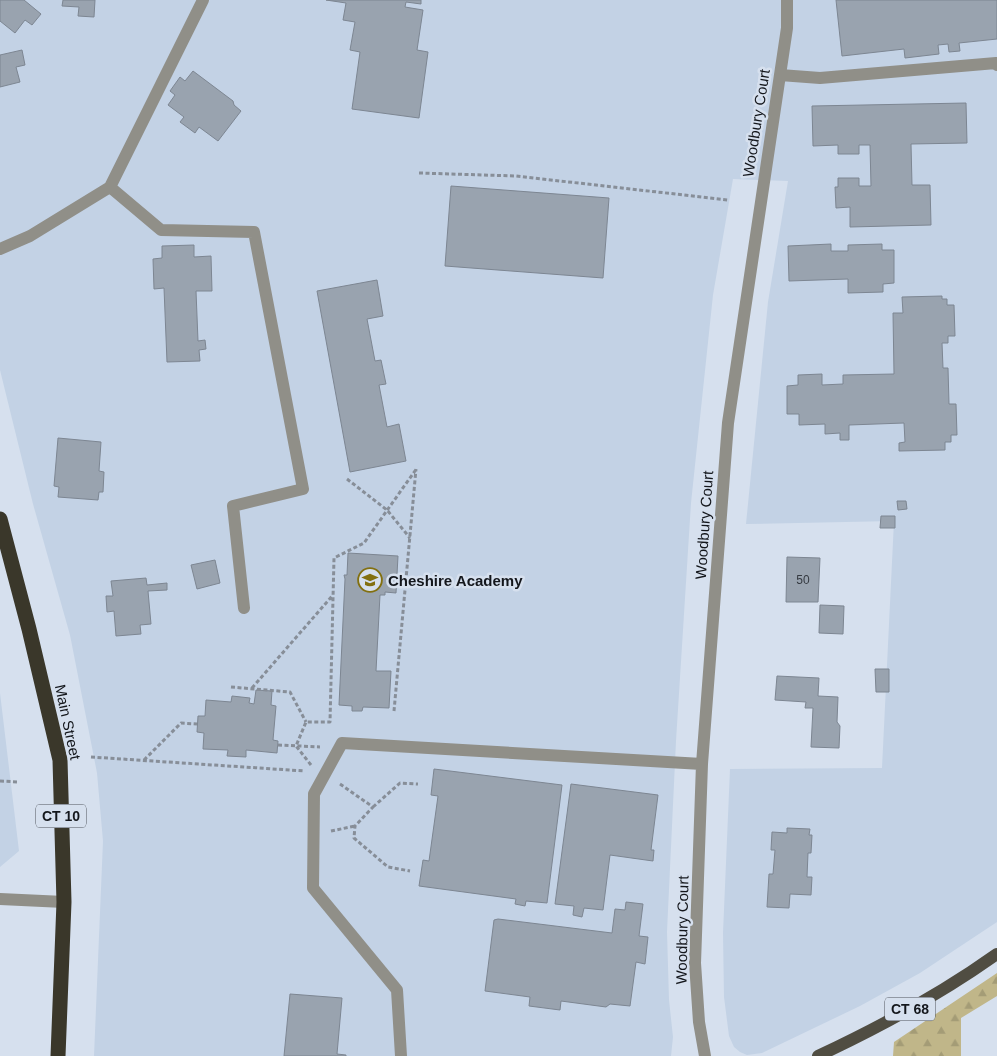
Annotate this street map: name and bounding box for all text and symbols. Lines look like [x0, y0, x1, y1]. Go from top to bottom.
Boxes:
street label: Woodbury Court [739, 67, 773, 178]
street label: Woodbury Court [692, 469, 716, 580]
school or university icon: Cheshire Academy [357, 567, 383, 593]
place label: Cheshire Academy [388, 572, 523, 589]
house number: 50 [796, 573, 810, 587]
street label: Main Street [52, 683, 84, 762]
road number: CT 10 [36, 804, 86, 828]
street label: Woodbury Court [673, 875, 691, 985]
road number: CT 68 [885, 998, 935, 1021]

